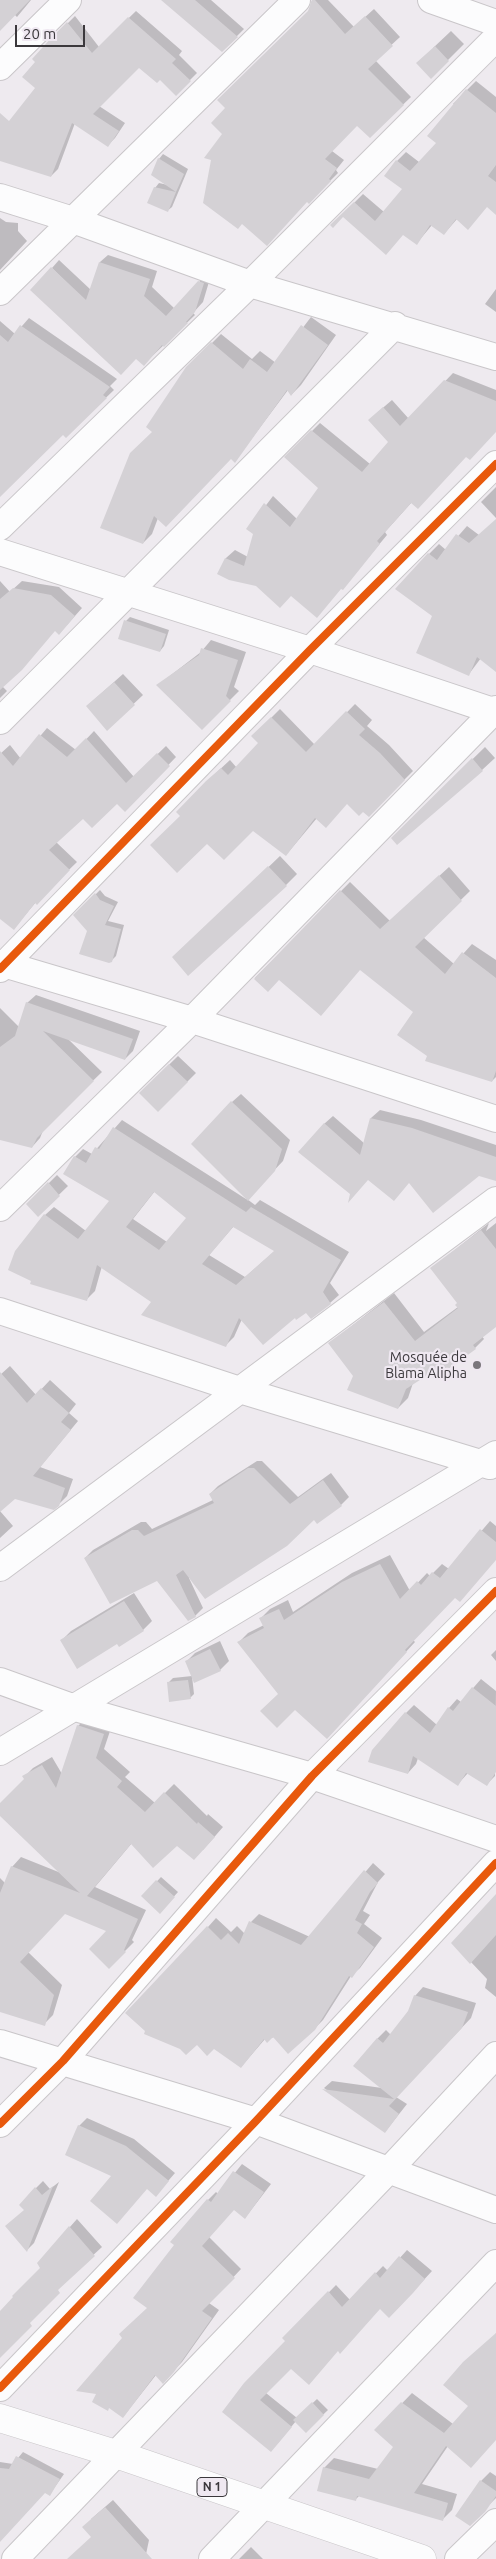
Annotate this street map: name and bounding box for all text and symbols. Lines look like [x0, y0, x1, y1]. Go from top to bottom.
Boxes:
scale bar [18, 15, 88, 47]
text: 20 m [23, 25, 56, 42]
place label: Mosquée de Blama Alipha [385, 1349, 467, 1381]
marker: Mosquée de Blama Alipha [471, 1359, 483, 1371]
road number: N 1 [197, 2478, 227, 2496]

